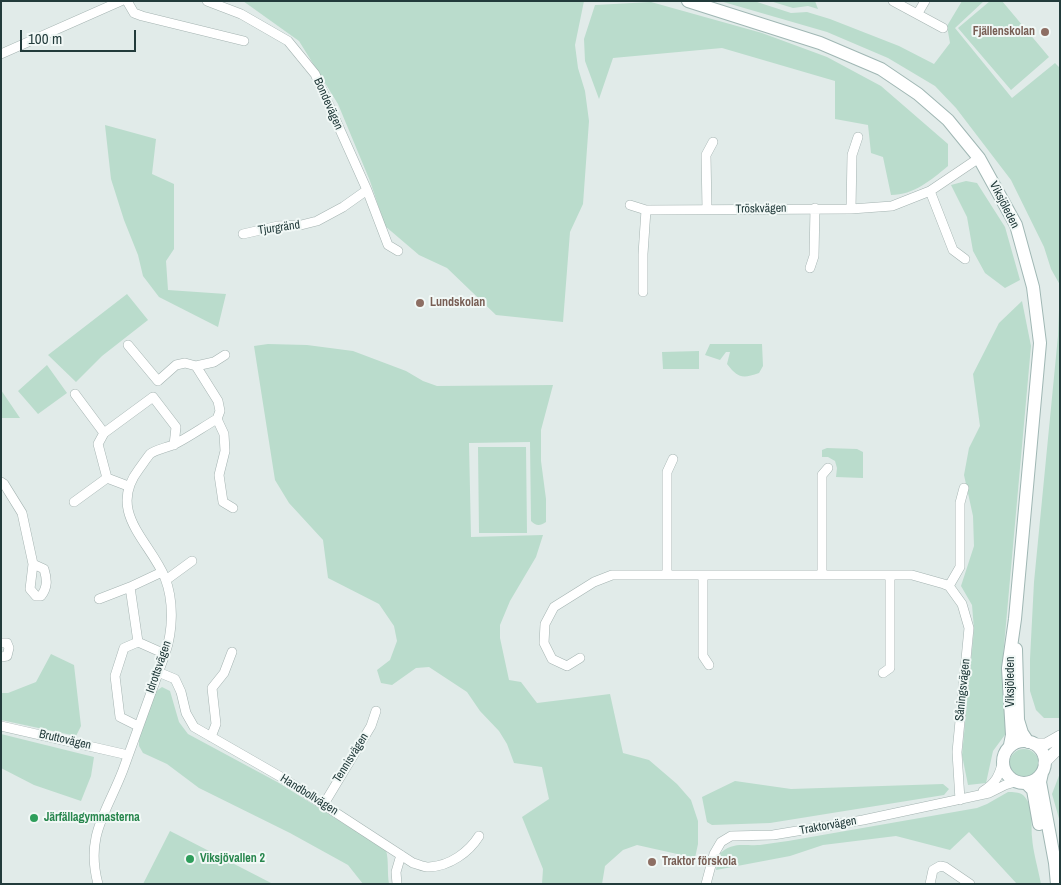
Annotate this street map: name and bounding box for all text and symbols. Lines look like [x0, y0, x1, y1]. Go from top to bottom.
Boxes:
scale bar [22, 20, 139, 52]
place label: Fjällenskolan [973, 25, 1035, 39]
marker: Fjällenskolan [1039, 26, 1051, 38]
text: 100 m [28, 28, 62, 49]
street label: Bondevägen [310, 76, 346, 132]
street label: Viksjöleden [986, 179, 1022, 231]
street label: Tröskvägen [735, 201, 787, 217]
street label: Tjurgränd [257, 218, 301, 238]
place label: Lundskolan [430, 296, 485, 310]
marker: Lundskolan [414, 297, 426, 309]
street label: Idrottsvägen [143, 639, 175, 695]
street label: Viksjöleden [1004, 657, 1018, 707]
street label: Såningsvägen [953, 658, 973, 722]
street label: Bruttovägen [38, 727, 92, 753]
street label: Tennisvägen [330, 731, 372, 785]
street label: Handbollvägen [277, 772, 341, 818]
place label: Järfällagymnasterna [44, 811, 140, 825]
marker: Järfällagymnasterna [28, 812, 40, 824]
street label: Traktorvägen [798, 814, 858, 838]
place label: Viksjövallen 2 [200, 852, 265, 866]
marker: Viksjövallen 2 [184, 853, 196, 865]
place label: Traktor förskola [662, 855, 736, 869]
marker: Traktor förskola [646, 856, 658, 868]

